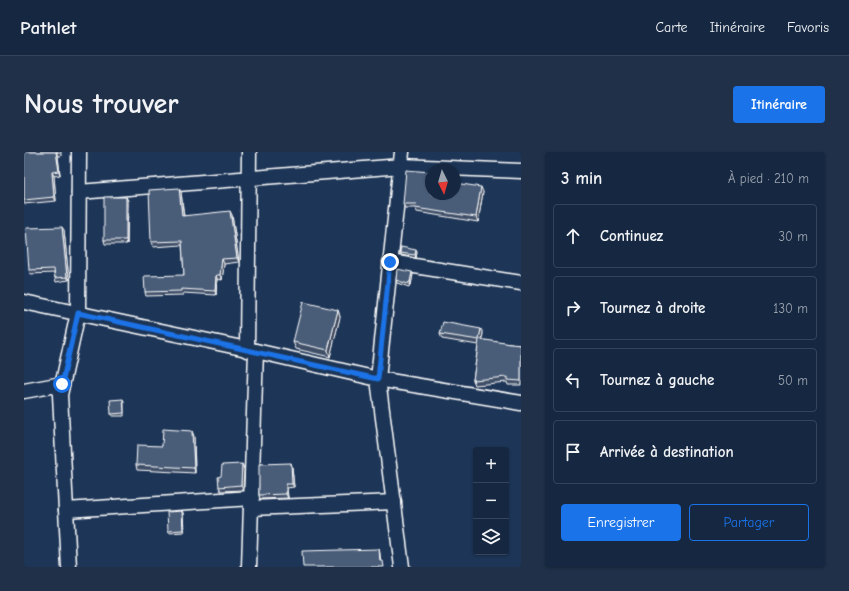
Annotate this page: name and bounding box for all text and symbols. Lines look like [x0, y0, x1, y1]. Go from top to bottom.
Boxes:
text: Pathlet [20, 17, 76, 39]
text: Carte [656, 19, 688, 36]
text: Itinéraire [710, 19, 765, 36]
text: Favoris [787, 19, 829, 36]
button: Itinéraire [733, 86, 825, 123]
text: Nous trouver [24, 88, 179, 120]
north arrow [425, 164, 461, 200]
text: 3 min [561, 169, 602, 188]
text: À pied · 210 m [728, 171, 809, 186]
icon: ahead [562, 225, 584, 247]
text: Continuez [600, 227, 663, 245]
text: 30 m [778, 229, 808, 244]
route end [381, 253, 399, 271]
icon: right [562, 297, 584, 319]
text: Tournez à droite [600, 299, 705, 317]
text: 130 m [773, 301, 808, 316]
icon: left [562, 369, 584, 391]
text: Tournez à gauche [600, 371, 714, 389]
text: 50 m [778, 373, 808, 388]
route start [53, 375, 71, 393]
icon: arrive [562, 441, 584, 463]
text: Arrivée à destination [600, 443, 734, 461]
map controls [473, 447, 509, 555]
button: + [473, 447, 509, 483]
button: − [473, 483, 509, 519]
button: Enregistrer [561, 504, 681, 541]
button: Partager [689, 504, 809, 541]
button: layers [473, 519, 509, 555]

